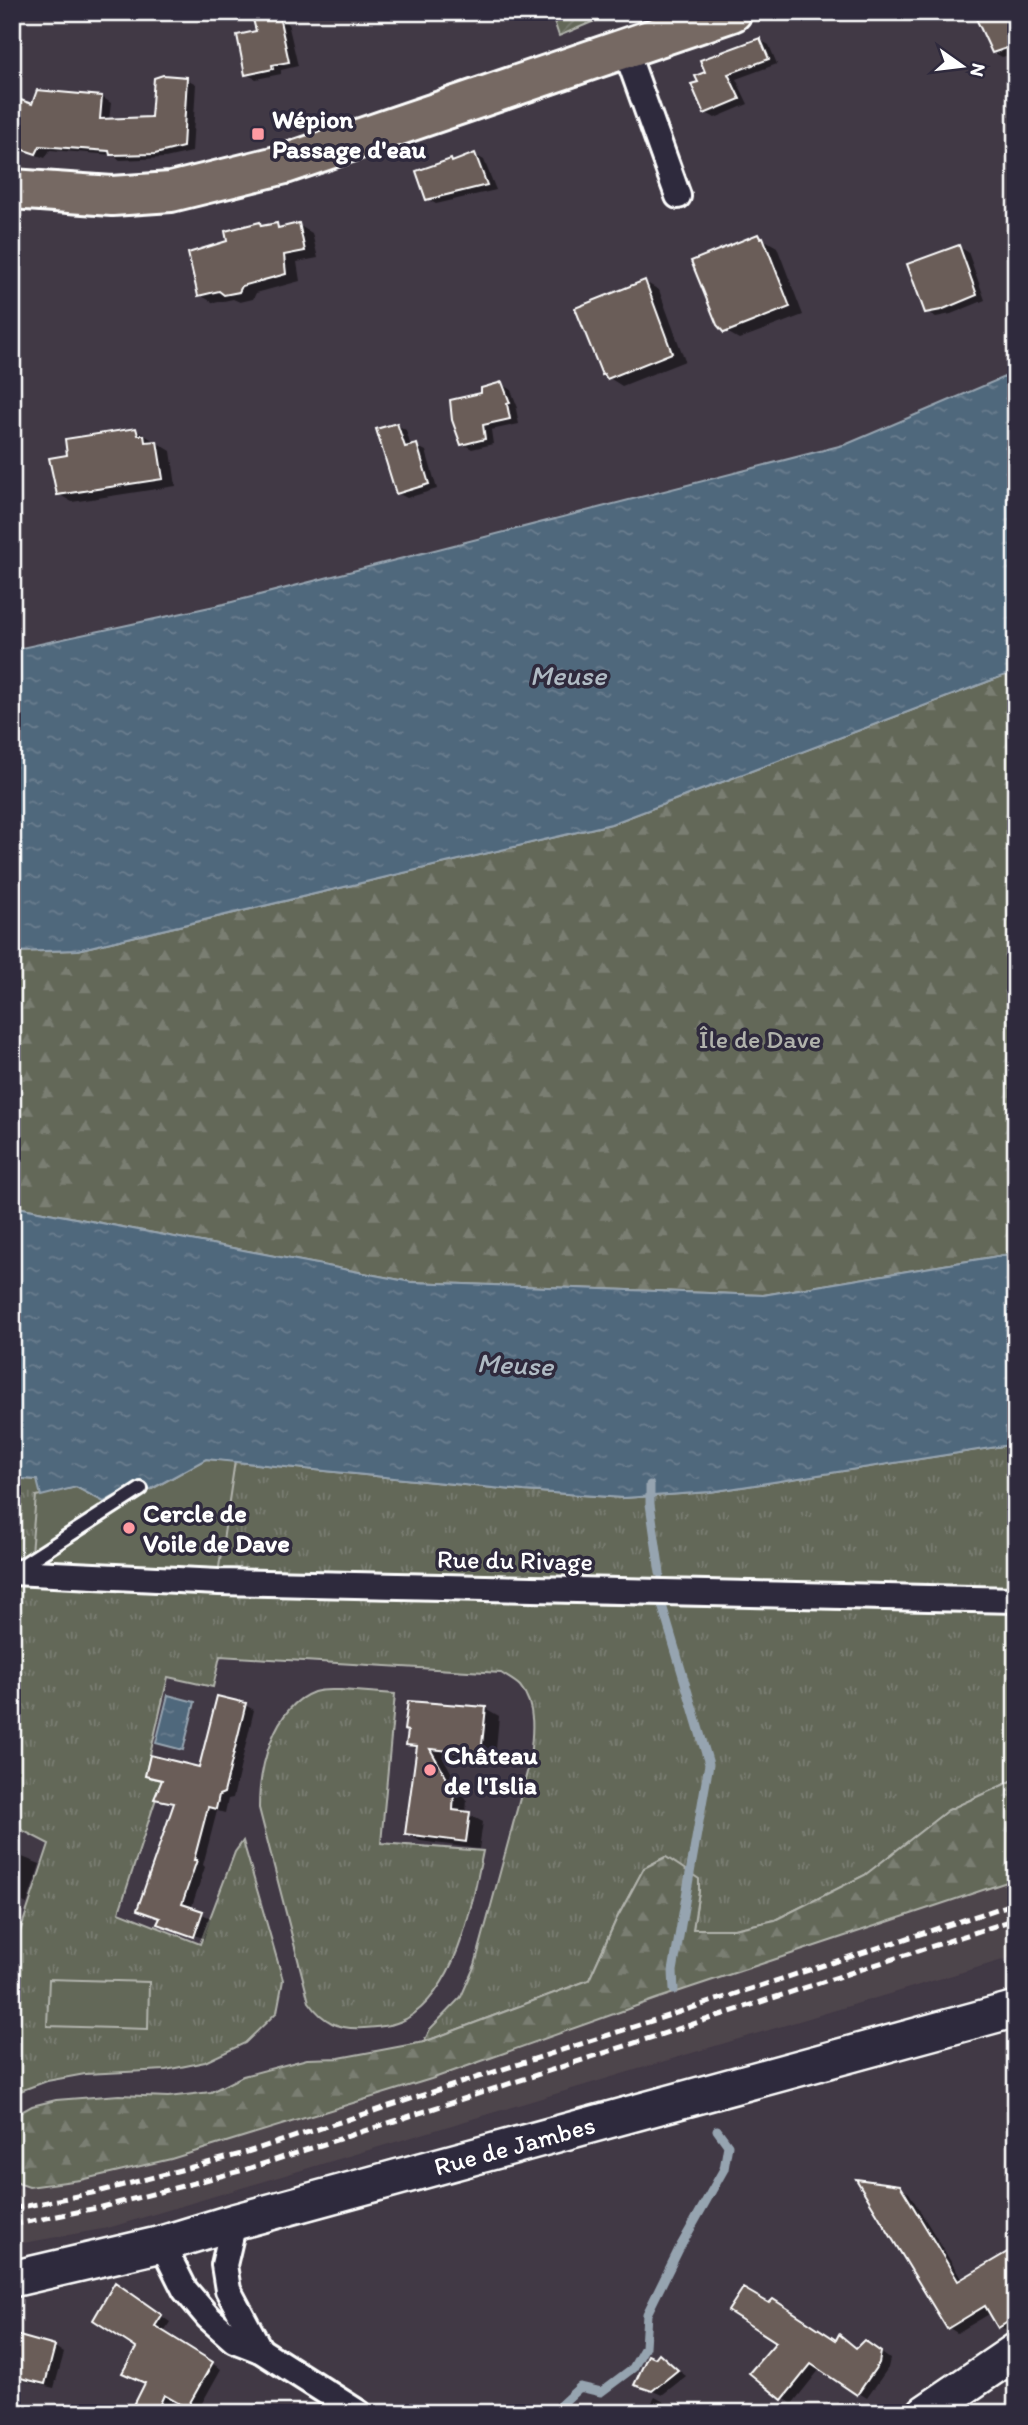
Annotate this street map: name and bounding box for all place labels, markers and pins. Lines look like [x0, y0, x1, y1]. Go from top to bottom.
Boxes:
place label: Wépion Passage d'eau [272, 103, 427, 165]
marker: Wépion Passage d'eau [250, 126, 266, 142]
place label: Cercle de Voile de Dave [143, 1497, 290, 1559]
marker: Cercle de Voile de Dave [121, 1520, 137, 1536]
place label: Château de l'Islia [444, 1739, 538, 1801]
marker: Château de l'Islia [422, 1762, 438, 1778]

